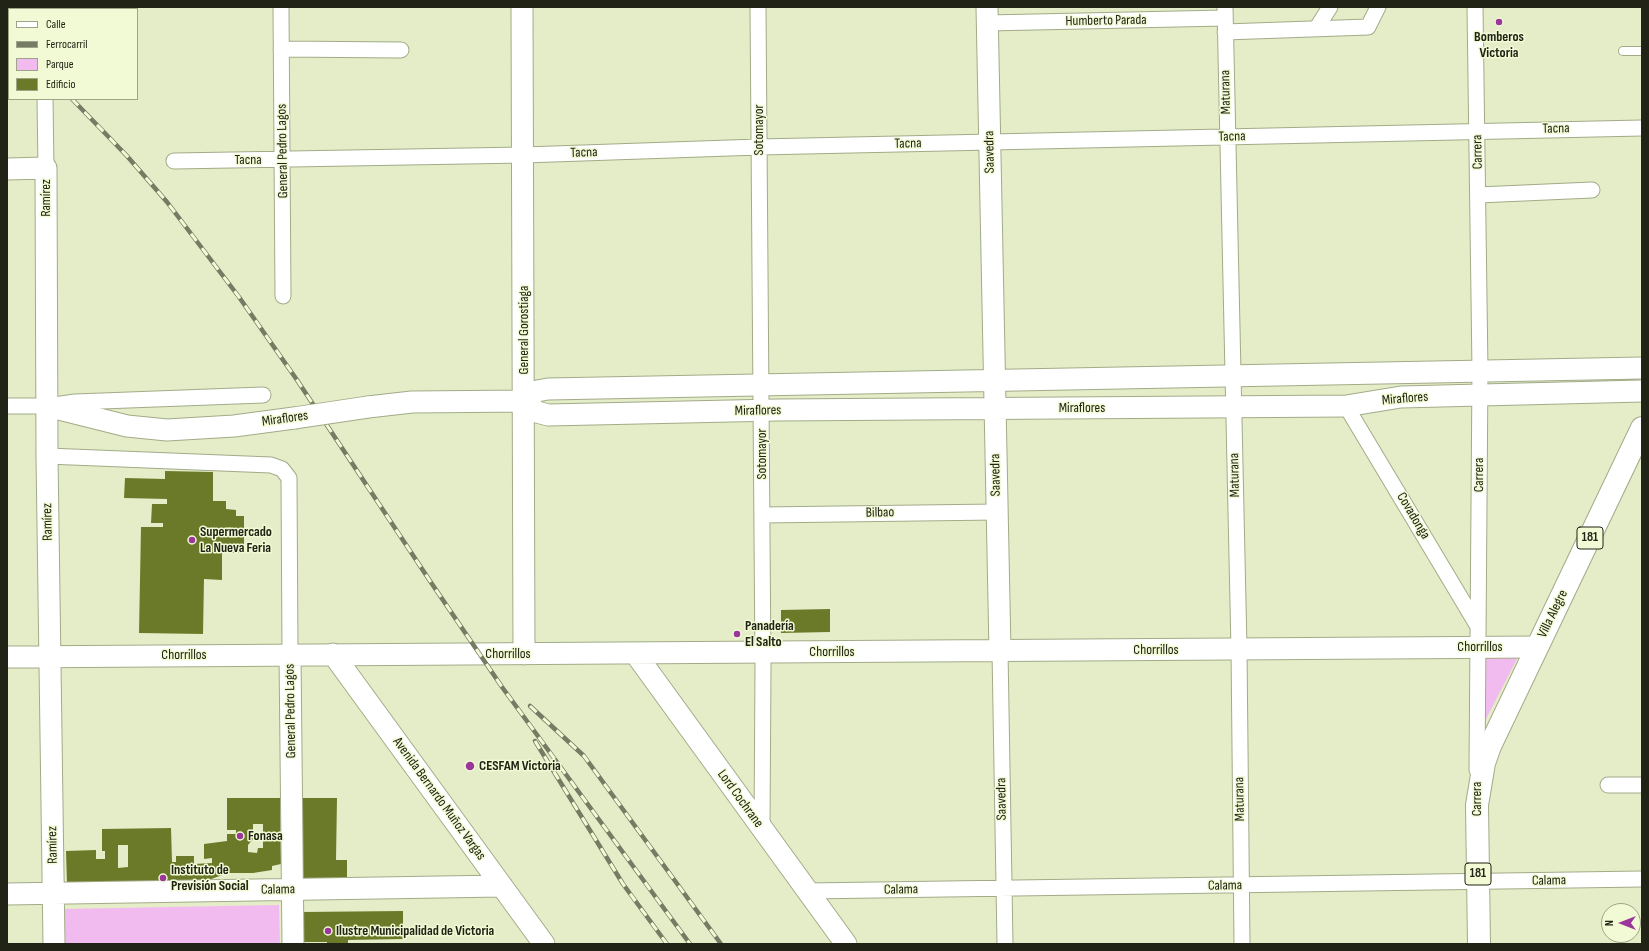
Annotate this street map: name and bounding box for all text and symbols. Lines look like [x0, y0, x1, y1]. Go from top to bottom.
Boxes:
legend [8, 8, 138, 100]
street label: Humberto Parada [1065, 12, 1147, 30]
text: Calle [46, 17, 66, 32]
marker: Bomberos Victoria [1494, 17, 1504, 27]
place label: Bomberos Victoria [1474, 29, 1524, 62]
text: Ferrocarril [46, 37, 88, 52]
text: Parque [46, 57, 74, 72]
street label: Maturana [1217, 70, 1235, 114]
text: Edificio [46, 77, 75, 92]
street label: General Pedro Lagos [274, 104, 292, 198]
street label: Sotomayor [751, 104, 767, 156]
street label: Tacna [1542, 120, 1570, 138]
street label: Tacna [1218, 128, 1246, 146]
street label: Saavedra [981, 131, 999, 173]
street label: Tacna [894, 135, 922, 153]
street label: Carrera [1469, 135, 1487, 169]
street label: Tacna [570, 144, 598, 162]
street label: Tacna [234, 152, 262, 168]
street label: Ramírez [38, 179, 54, 217]
street label: General Gorostiaga [516, 286, 532, 374]
street label: Miraflores [1381, 389, 1429, 409]
street label: Miraflores [1059, 400, 1105, 416]
street label: Miraflores [735, 402, 781, 420]
street label: Miraflores [261, 407, 309, 431]
street label: Sotomayor [754, 428, 770, 480]
street label: Maturana [1226, 453, 1244, 497]
street label: Saavedra [987, 454, 1005, 496]
street label: Carrera [1471, 458, 1487, 492]
street label: Covadonga [1393, 490, 1433, 542]
street label: Ramírez [39, 503, 57, 541]
street label: Bilbao [866, 504, 894, 522]
place label: Supermercado La Nueva Feria [200, 524, 272, 556]
road number: 181 [1577, 527, 1603, 549]
marker: Supermercado La Nueva Feria [187, 535, 197, 545]
street label: Villa Alegre [1534, 587, 1572, 641]
place label: Panadería El Salto [745, 618, 794, 650]
marker: Panadería El Salto [732, 629, 742, 639]
street label: Chorrillos [1457, 639, 1503, 655]
street label: Chorrillos [1133, 642, 1179, 658]
street label: Chorrillos [809, 644, 855, 660]
street label: Chorrillos [485, 646, 531, 662]
street label: Chorrillos [161, 647, 207, 663]
street label: General Pedro Lagos [282, 664, 300, 758]
street label: Avenida Bernardo Muñoz Vargas [389, 734, 489, 864]
place label: CESFAM Victoria [479, 758, 561, 774]
marker: CESFAM Victoria [464, 760, 476, 772]
street label: Lord Cochrane [713, 767, 767, 831]
street label: Maturana [1231, 777, 1249, 821]
street label: Saavedra [993, 778, 1011, 820]
street label: Carrera [1469, 782, 1485, 816]
street label: Ramírez [44, 826, 62, 864]
place label: Fonasa [248, 828, 283, 844]
marker: Fonasa [235, 831, 245, 841]
place label: Instituto de Previsión Social [171, 862, 249, 894]
road number: 181 [1465, 863, 1491, 885]
street label: Calama [1532, 872, 1566, 890]
marker: Instituto de Previsión Social [158, 873, 168, 883]
street label: Calama [1208, 877, 1242, 895]
street label: Calama [261, 881, 295, 899]
street label: Calama [884, 881, 918, 899]
north arrow [1601, 903, 1641, 943]
text: N [1603, 920, 1616, 926]
place label: Ilustre Municipalidad de Victoria [336, 923, 494, 939]
marker: Ilustre Municipalidad de Victoria [323, 926, 333, 936]

